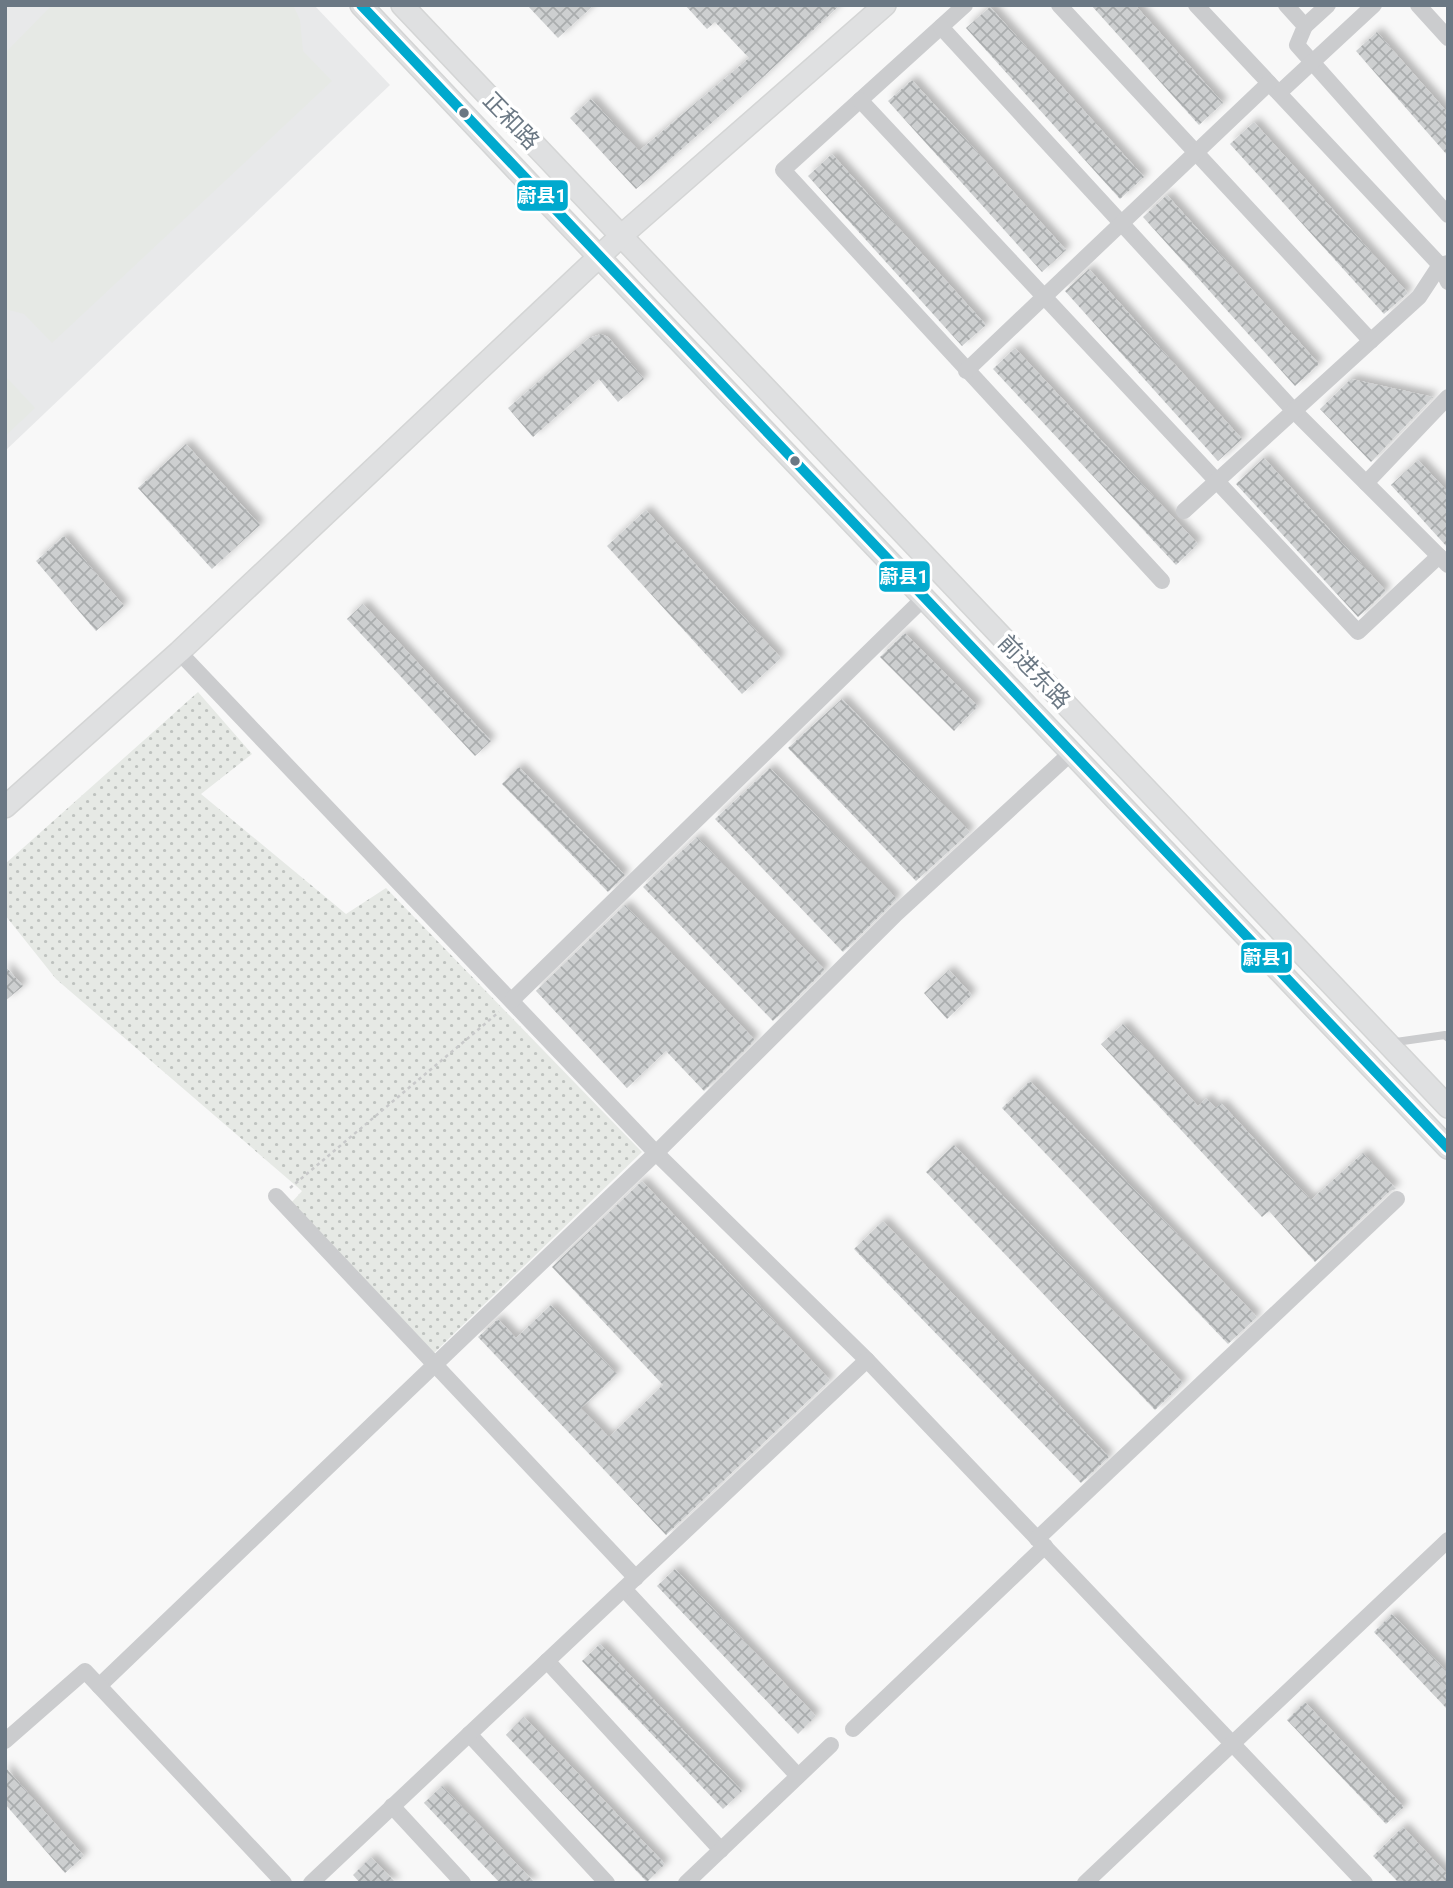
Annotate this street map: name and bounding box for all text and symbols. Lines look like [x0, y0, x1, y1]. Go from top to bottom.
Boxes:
street label: 正和路 [477, 87, 545, 155]
unlabelled marker [457, 106, 471, 120]
line badge: 蔚县1 [516, 179, 569, 212]
text: 蔚县1 [518, 184, 566, 207]
unlabelled marker [788, 454, 802, 468]
line badge: 蔚县1 [878, 560, 931, 593]
text: 蔚县1 [880, 565, 928, 588]
street label: 前进东路 [992, 630, 1076, 714]
line badge: 蔚县1 [1240, 941, 1293, 974]
text: 蔚县1 [1243, 946, 1291, 969]

